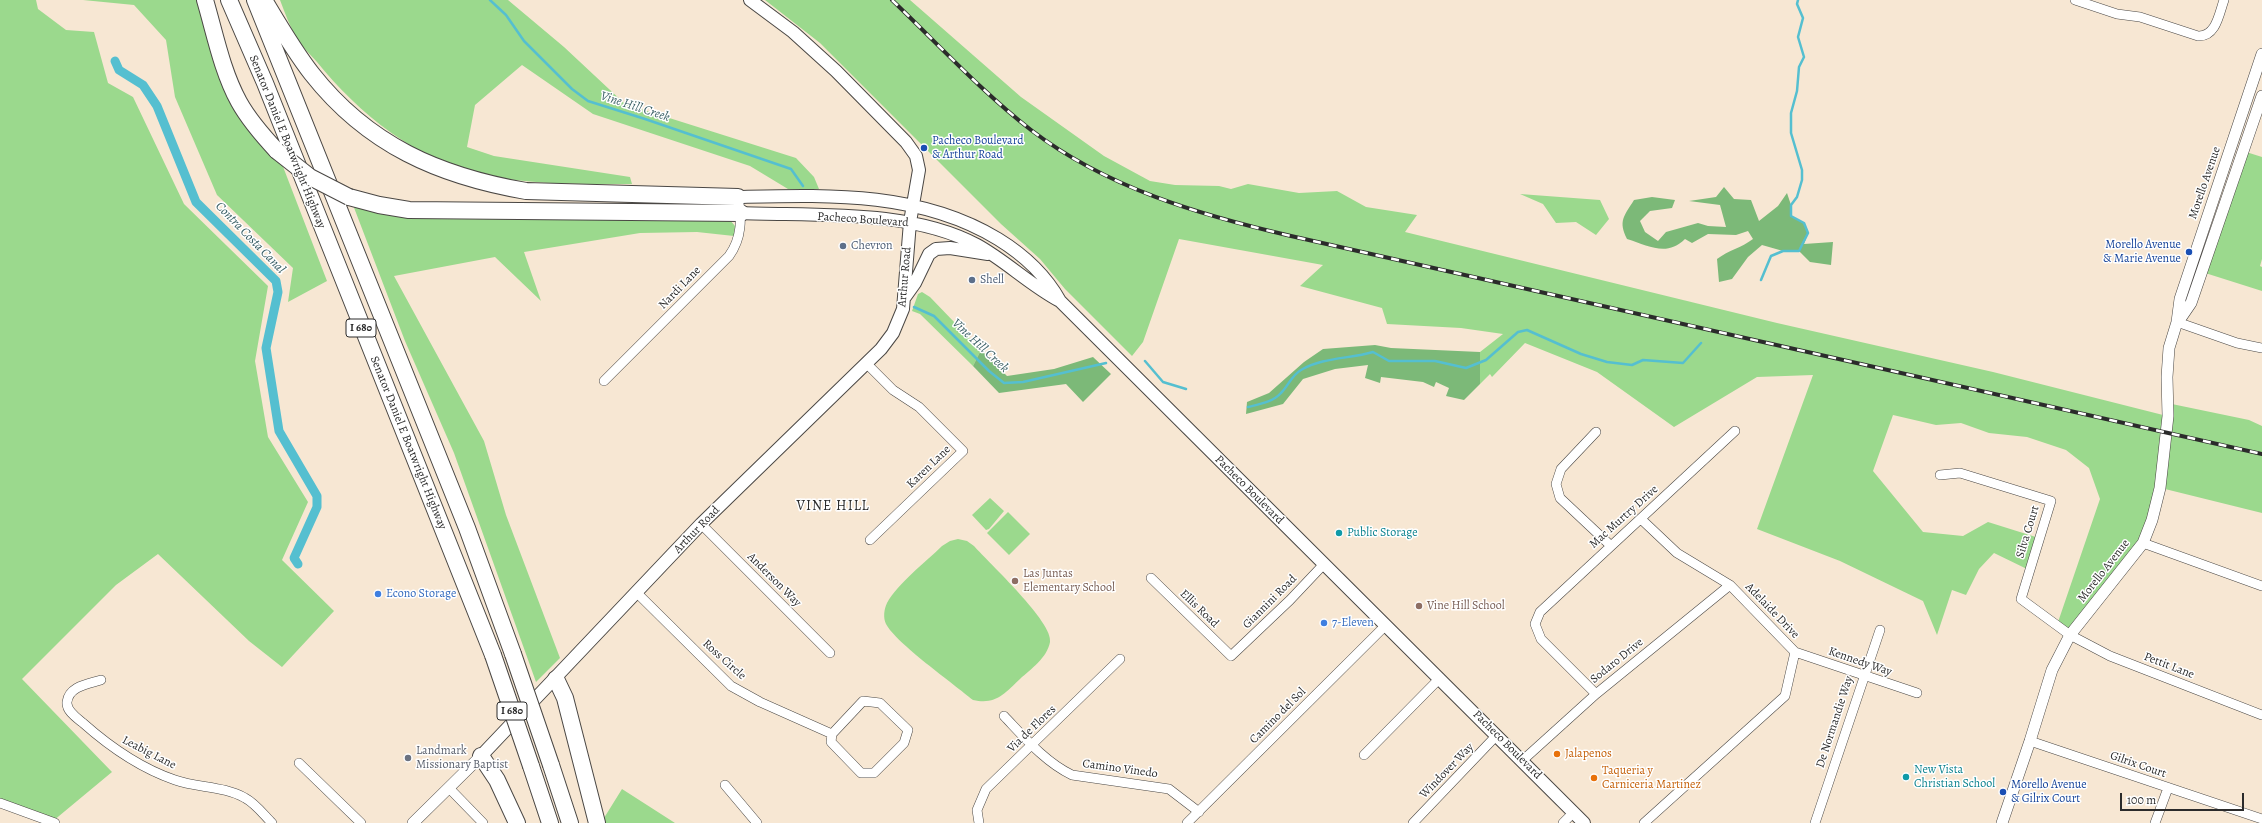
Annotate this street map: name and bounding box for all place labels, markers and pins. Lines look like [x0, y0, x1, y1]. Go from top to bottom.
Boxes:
place label: Pacheco Boulevard & Arthur Road [932, 134, 1024, 162]
marker: Pacheco Boulevard & Arthur Road [919, 143, 929, 153]
place label: Morello Avenue & Marie Avenue [2103, 238, 2181, 266]
place label: Chevron [851, 239, 893, 253]
marker: Chevron [838, 241, 848, 251]
marker: Morello Avenue & Marie Avenue [2184, 247, 2194, 257]
place label: Shell [980, 273, 1004, 287]
marker: Shell [967, 275, 977, 285]
place label: Public Storage [1347, 526, 1418, 540]
marker: Public Storage [1334, 528, 1344, 538]
place label: Las Juntas Elementary School [1023, 567, 1115, 595]
marker: Las Juntas Elementary School [1010, 576, 1020, 586]
place label: Econo Storage [386, 587, 456, 601]
marker: Econo Storage [373, 589, 383, 599]
place label: Vine Hill School [1427, 599, 1505, 613]
marker: Vine Hill School [1414, 601, 1424, 611]
place label: 7-Eleven [1332, 616, 1374, 630]
marker: 7-Eleven [1319, 618, 1329, 628]
place label: Landmark Missionary Baptist [416, 744, 508, 772]
place label: Jalapenos [1565, 747, 1612, 761]
marker: Jalapenos [1552, 749, 1562, 759]
marker: Landmark Missionary Baptist [403, 753, 413, 763]
place label: New Vista Christian School [1914, 763, 1995, 791]
place label: Taqueria y Carniceria Martinez [1602, 764, 1701, 792]
marker: New Vista Christian School [1901, 772, 1911, 782]
marker: Taqueria y Carniceria Martinez [1589, 773, 1599, 783]
place label: Morello Avenue & Gilrix Court [2011, 778, 2087, 806]
marker: Morello Avenue & Gilrix Court [1998, 787, 2008, 797]

